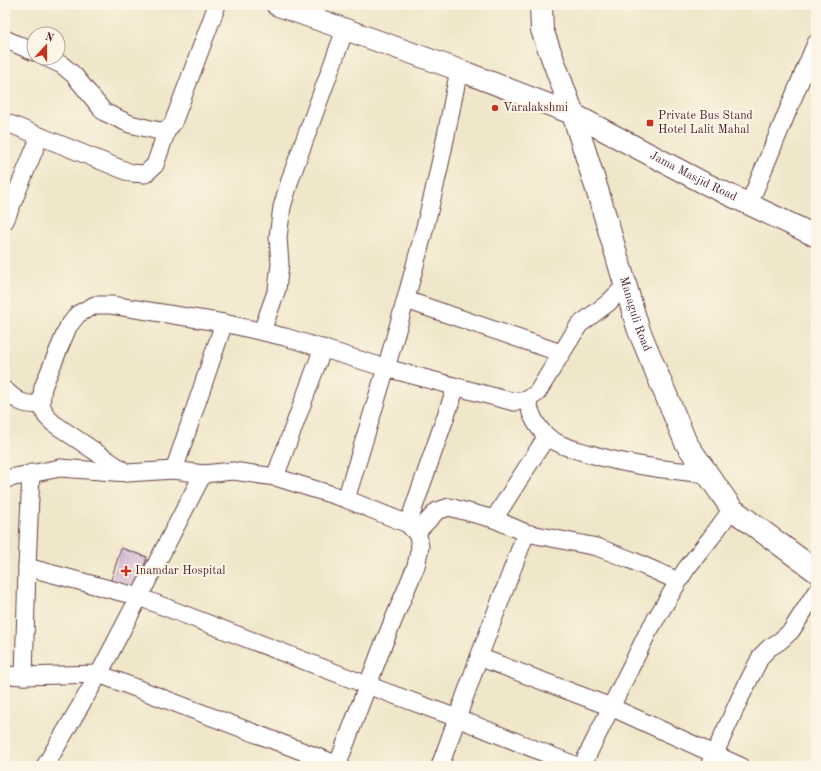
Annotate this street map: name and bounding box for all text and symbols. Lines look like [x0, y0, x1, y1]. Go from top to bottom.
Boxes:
north arrow [26, 26, 66, 66]
text: N [43, 31, 55, 45]
place label: Varalakshmi [503, 102, 568, 114]
marker: Varalakshmi [490, 103, 500, 113]
place label: Private Bus Stand Hotel Lalit Mahal [658, 110, 753, 136]
marker: Private Bus Stand Hotel Lalit Mahal [645, 118, 655, 128]
street label: Jama Masjid Road [648, 150, 739, 204]
street label: Managuli Road [617, 275, 653, 353]
marker: Inamdar Hospital [120, 565, 132, 577]
place label: Inamdar Hospital [135, 565, 226, 577]

